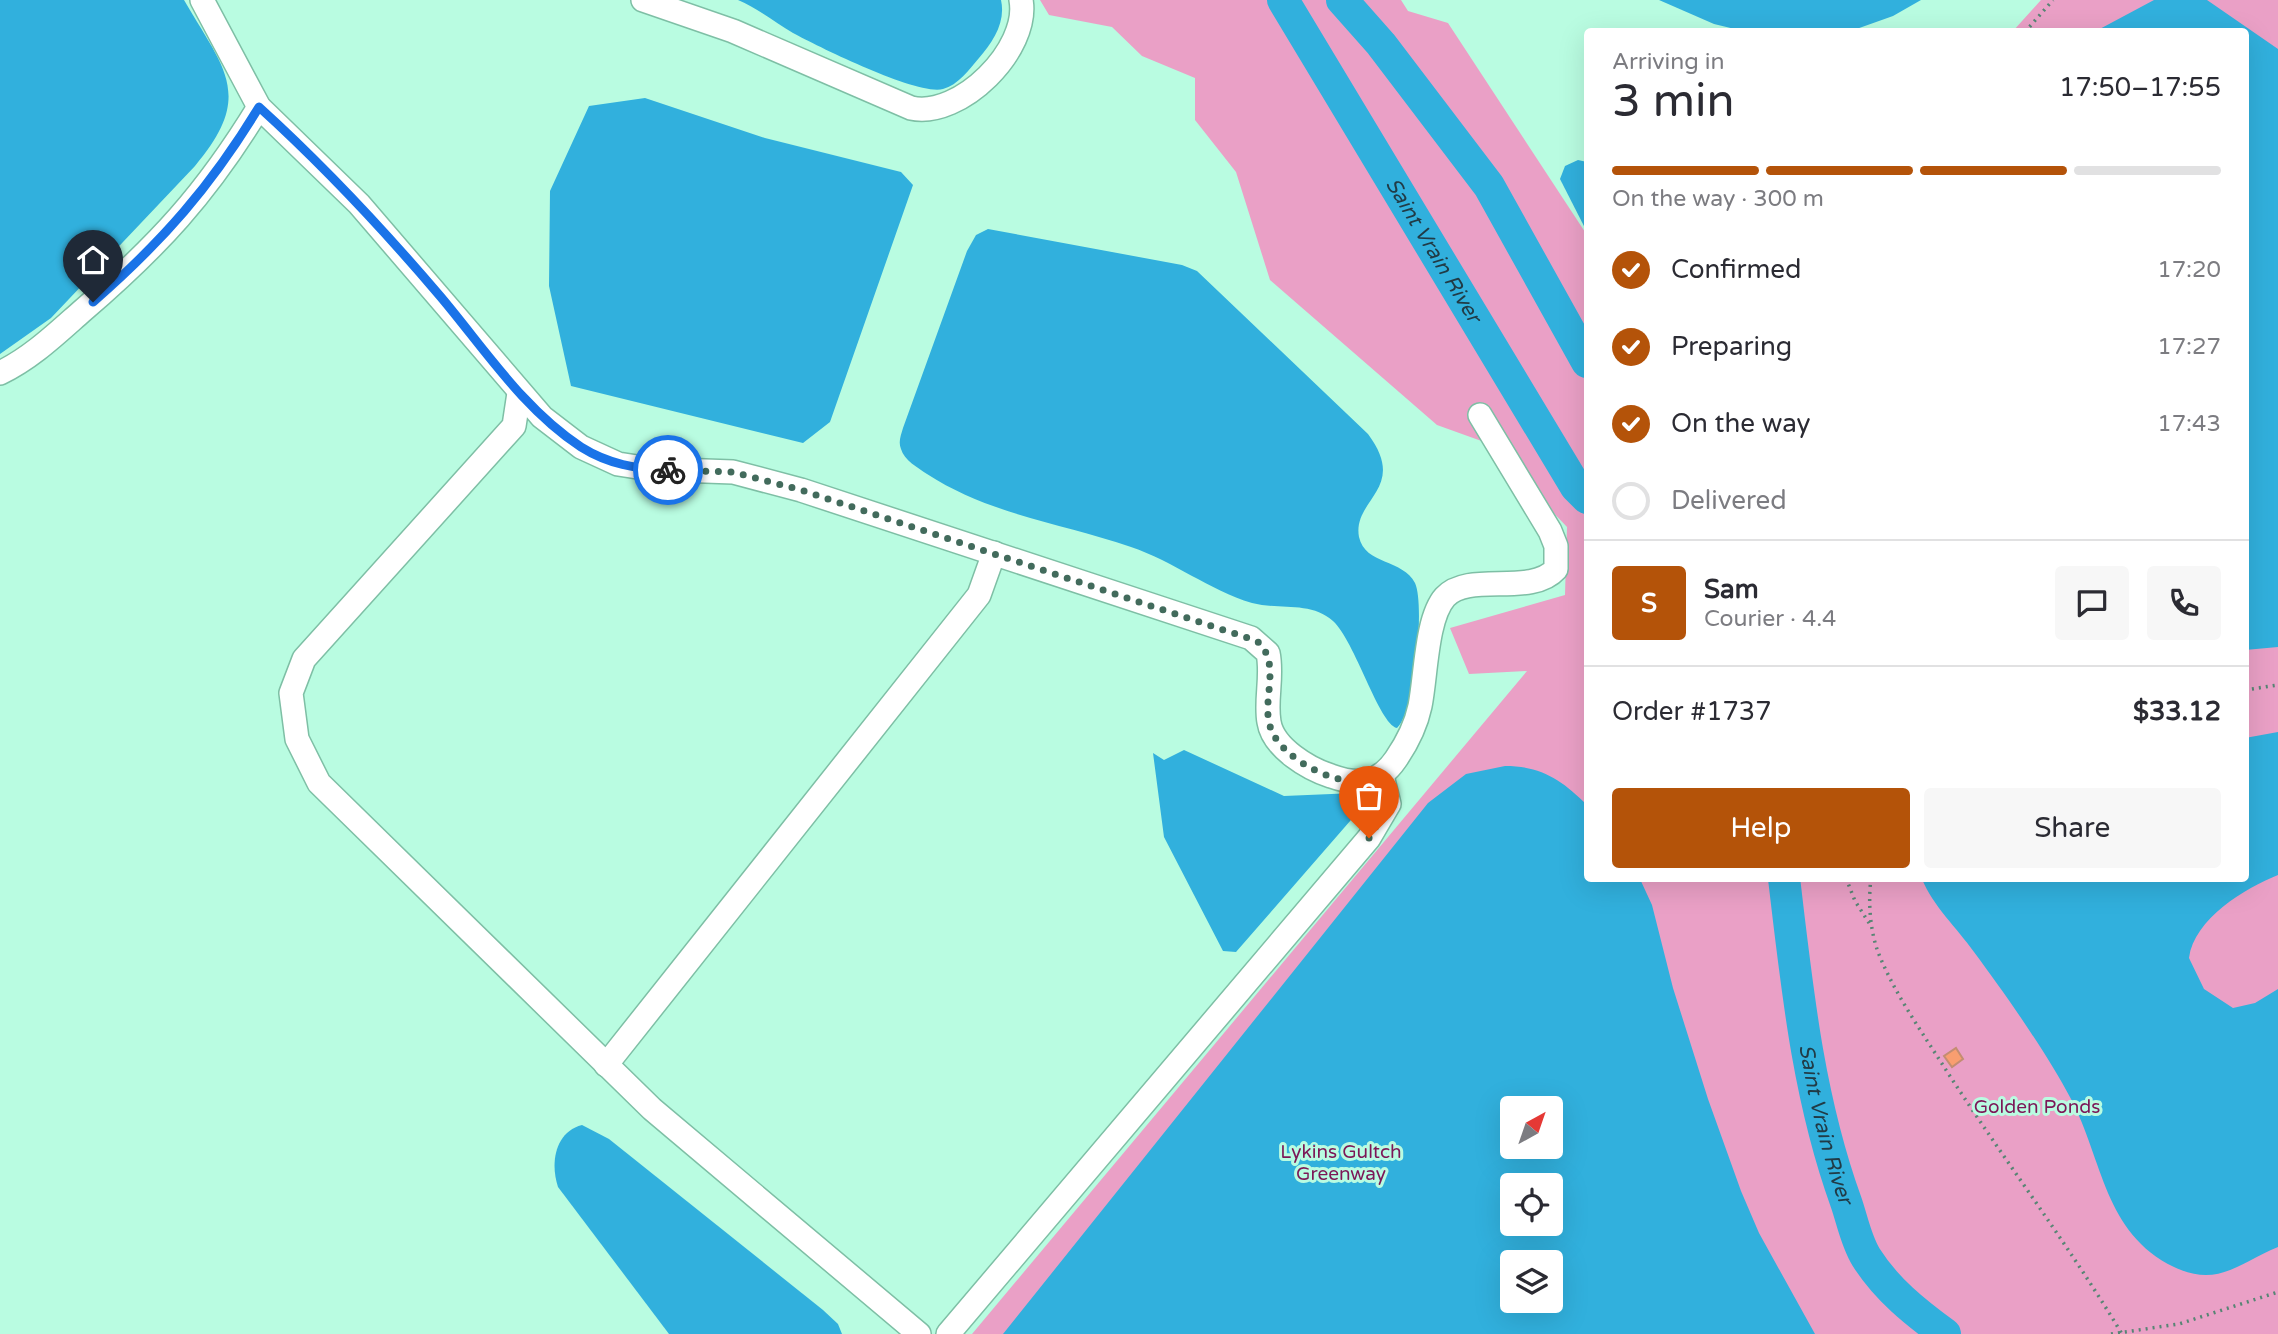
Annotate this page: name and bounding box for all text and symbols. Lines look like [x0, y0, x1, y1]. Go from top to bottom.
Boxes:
text: Arriving in [1612, 48, 1725, 76]
text: 17:50–17:55 [2059, 72, 2221, 103]
text: 3 min [1612, 74, 1735, 129]
water label: Saint Vrain River [1380, 174, 1488, 330]
text: On the way · 300 m [1612, 185, 1824, 213]
pin [63, 230, 123, 302]
icon: home [74, 241, 112, 279]
icon: check [1612, 251, 1650, 289]
text: Confirmed [1671, 254, 1801, 285]
text: 17:20 [2157, 256, 2221, 284]
icon: check [1612, 328, 1650, 366]
text: Preparing [1671, 331, 1792, 362]
text: 17:27 [2157, 333, 2221, 361]
icon: check [1612, 405, 1650, 443]
text: On the way [1671, 408, 1811, 439]
text: 17:43 [2157, 410, 2221, 438]
courier [633, 435, 703, 505]
icon: bike [649, 451, 687, 489]
text: Delivered [1671, 485, 1787, 516]
button: chat [2055, 566, 2129, 640]
button: phone [2147, 566, 2221, 640]
text: Sam [1704, 574, 1759, 605]
text: S [1641, 588, 1657, 619]
text: Courier · 4.4 [1704, 605, 1836, 633]
text: Order #1737 [1612, 696, 1772, 727]
text: $33.12 [2133, 696, 2221, 727]
pin [1339, 766, 1399, 838]
icon: bag [1350, 777, 1388, 815]
button: Help [1612, 788, 1910, 868]
button: Share [1924, 788, 2221, 868]
water label: Saint Vrain River [1793, 1042, 1859, 1210]
north arrow [1500, 1096, 1563, 1158]
map controls [1500, 1096, 1563, 1313]
park label: Golden Ponds [1974, 1096, 2100, 1118]
park label: Lykins Gultch Greenway [1280, 1141, 1402, 1185]
button: locate [1500, 1173, 1563, 1236]
button: layers [1500, 1250, 1563, 1313]

